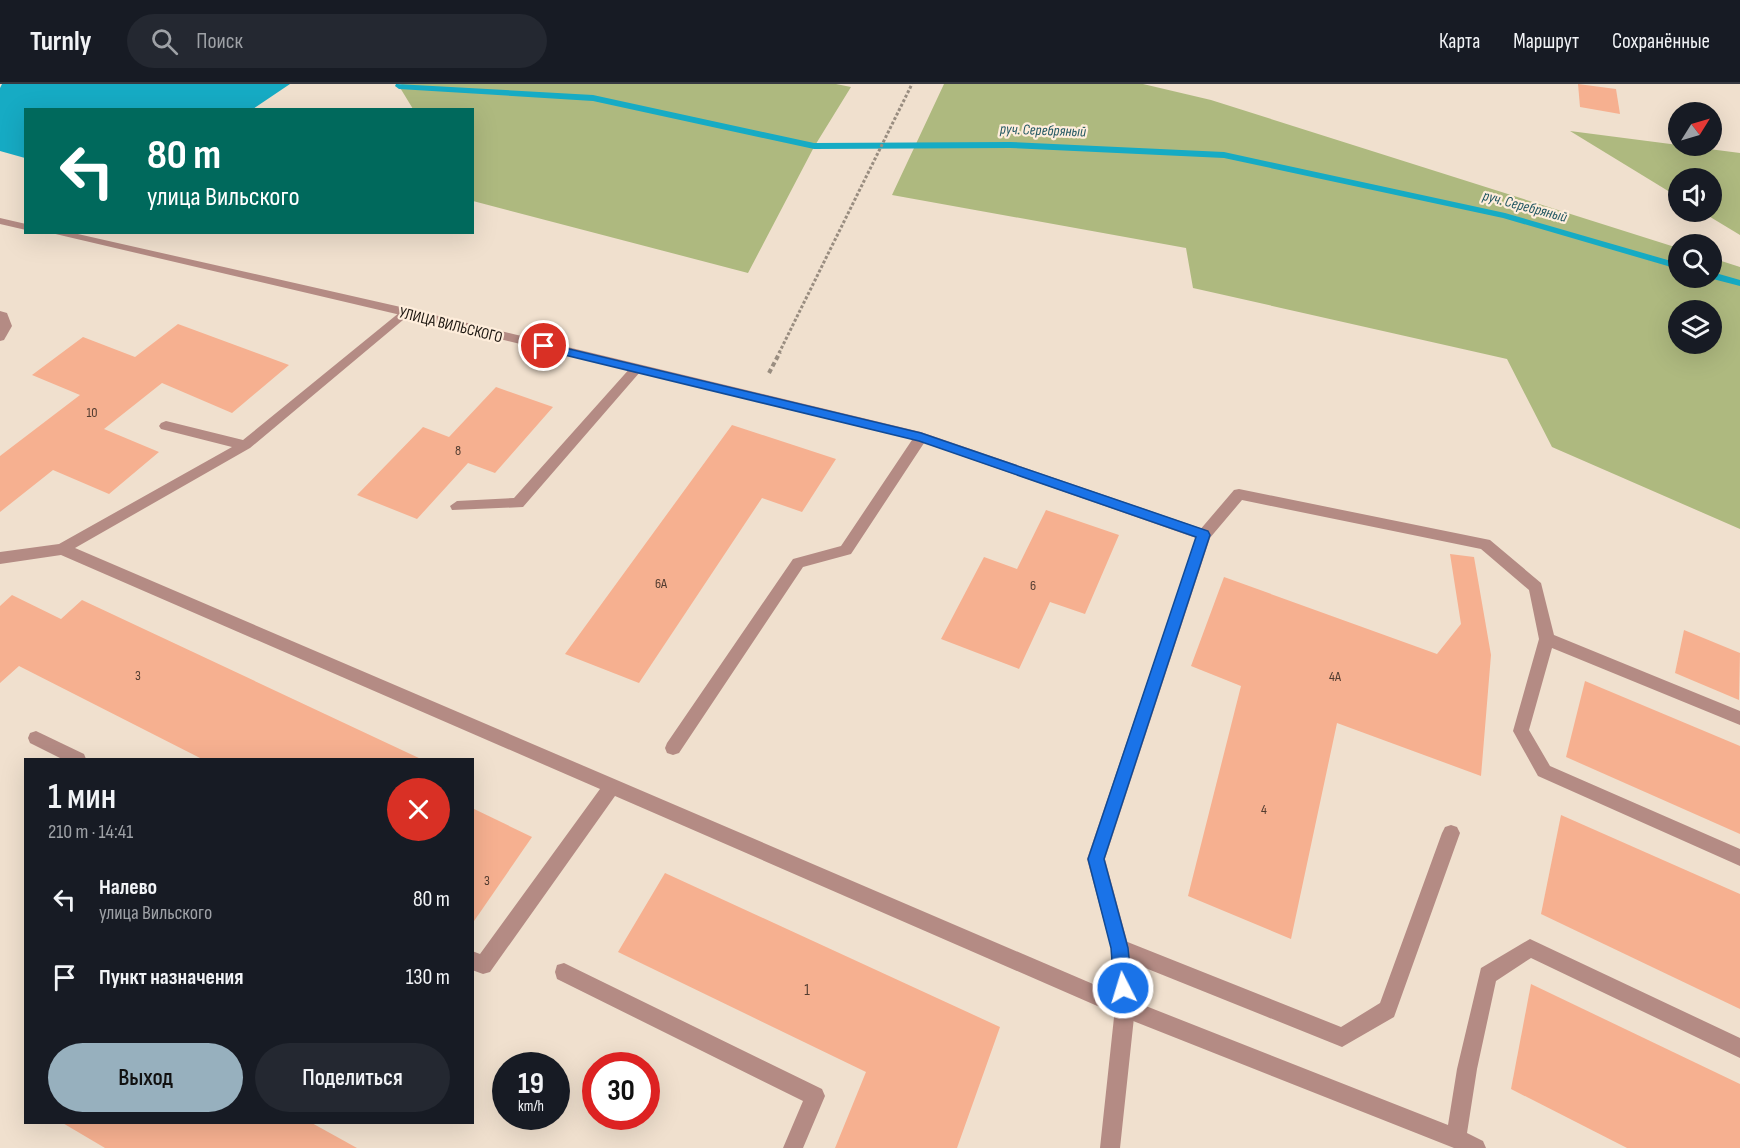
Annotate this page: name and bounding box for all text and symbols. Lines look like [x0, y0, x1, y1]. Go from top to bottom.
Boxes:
search box [127, 14, 547, 68]
text: Turnly [30, 25, 91, 58]
icon: search [148, 25, 181, 58]
text: Поиск [196, 28, 243, 55]
text: Карта [1439, 29, 1480, 54]
text: Маршрут [1513, 29, 1579, 54]
text: Сохранённые [1612, 29, 1710, 54]
north arrow [1668, 102, 1722, 156]
map controls [1668, 102, 1722, 354]
water label: руч. Серебряный [999, 119, 1087, 142]
text: 80 m [147, 130, 221, 181]
icon: left [48, 132, 126, 210]
button: sound [1668, 168, 1722, 222]
text: улица Вильского [147, 181, 300, 213]
water label: руч. Серебряный [1480, 186, 1570, 227]
button: search [1668, 234, 1722, 288]
button: layers [1668, 300, 1722, 354]
street label: УЛИЦА ВИЛЬСКОГО [397, 303, 504, 347]
pin [518, 320, 569, 371]
icon: arrive [527, 329, 560, 362]
house number: 10 [86, 404, 98, 421]
house number: 8 [455, 442, 461, 459]
house number: 6А [655, 575, 668, 592]
house number: 6 [1030, 577, 1036, 594]
house number: 3 [135, 667, 141, 684]
house number: 4А [1329, 668, 1342, 685]
text: 1 мин [48, 776, 116, 819]
button: close [387, 778, 450, 841]
house number: 4 [1261, 801, 1267, 818]
text: 210 m · 14:41 [48, 820, 133, 844]
house number: 3 [484, 872, 490, 889]
text: Налево [99, 874, 157, 901]
icon: left [48, 883, 81, 916]
text: 80 m [413, 886, 450, 913]
text: улица Вильского [99, 901, 212, 925]
position arrow [1091, 956, 1155, 1020]
icon: arrive [48, 961, 81, 994]
text: Пункт назначения [99, 964, 243, 991]
text: 130 m [406, 964, 450, 991]
house number: 1 [804, 981, 810, 1000]
button: Выход [48, 1043, 243, 1112]
button: Поделиться [255, 1043, 450, 1112]
speed limit sign: 30 [582, 1052, 660, 1130]
text: 19 [518, 1066, 544, 1102]
text: km/h [518, 1097, 544, 1116]

